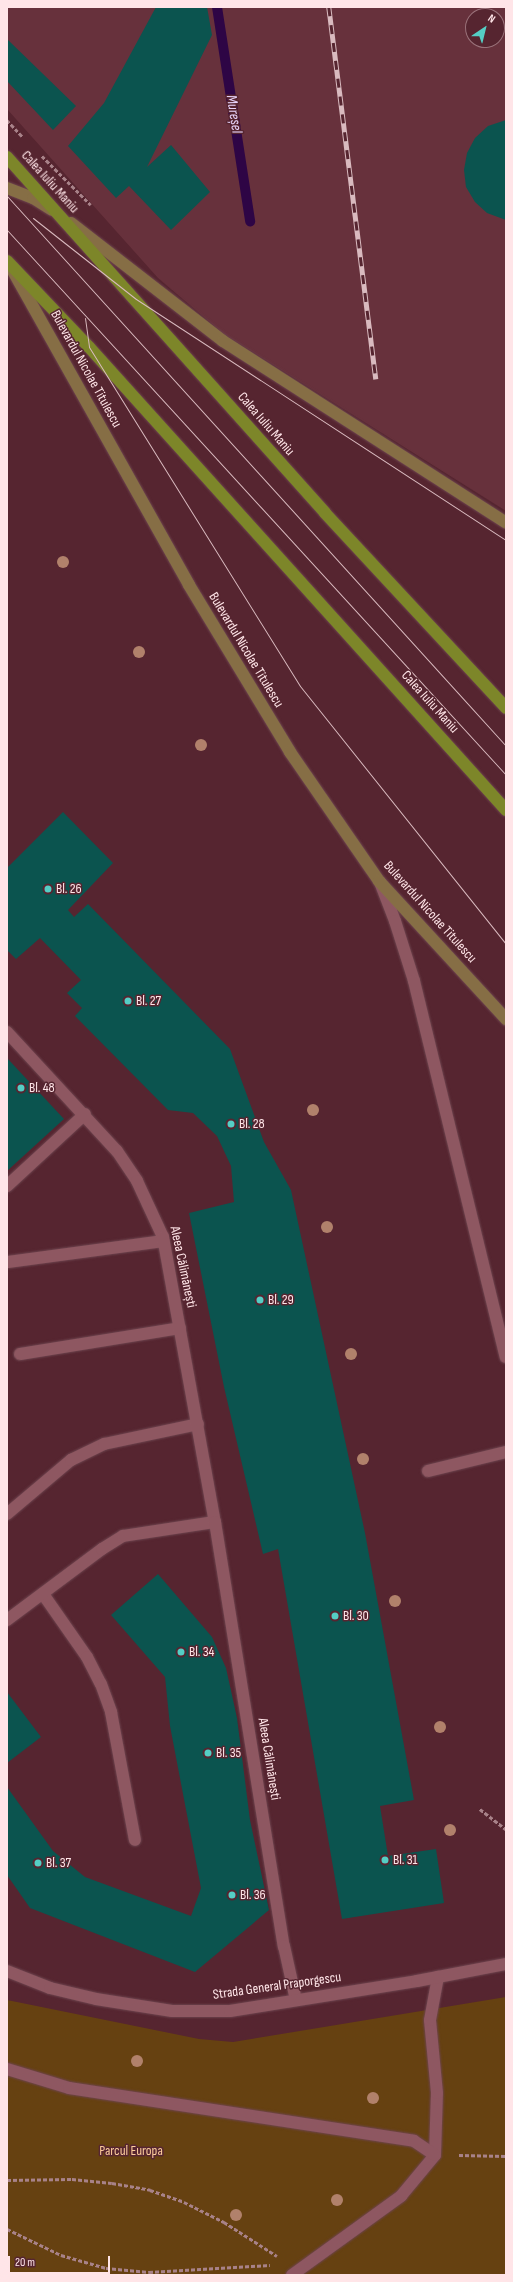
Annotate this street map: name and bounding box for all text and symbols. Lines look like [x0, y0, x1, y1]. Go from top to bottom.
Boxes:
north arrow [465, 8, 505, 48]
text: N [485, 12, 498, 26]
water label: Mureșel [222, 94, 246, 134]
street label: Calea Iuliu Maniu [18, 147, 82, 217]
street label: Bulevardul Nicolae Titulescu [47, 308, 125, 430]
street label: Calea Iuliu Maniu [234, 389, 298, 459]
street label: Bulevardul Nicolae Titulescu [205, 589, 287, 711]
street label: Calea Iuliu Maniu [398, 667, 462, 737]
street label: Bulevardul Nicolae Titulescu [380, 858, 480, 966]
place label: Bl. 26 [56, 881, 82, 897]
marker: Bl. 26 [43, 884, 53, 894]
place label: Bl. 27 [136, 993, 161, 1009]
marker: Bl. 27 [123, 996, 133, 1006]
place label: Bl. 48 [29, 1080, 55, 1096]
marker: Bl. 48 [16, 1083, 26, 1093]
place label: Bl. 28 [239, 1116, 265, 1132]
marker: Bl. 28 [226, 1119, 236, 1129]
street label: Aleea Călimănești [166, 1225, 200, 1309]
place label: Bl. 29 [268, 1292, 294, 1308]
marker: Bl. 29 [255, 1295, 265, 1305]
place label: Bl. 30 [343, 1608, 369, 1624]
marker: Bl. 30 [330, 1611, 340, 1621]
place label: Bl. 34 [189, 1644, 214, 1660]
marker: Bl. 34 [176, 1647, 186, 1657]
street label: Aleea Călimănești [254, 1717, 284, 1801]
place label: Bl. 35 [216, 1745, 241, 1761]
marker: Bl. 35 [203, 1748, 213, 1758]
place label: Bl. 31 [393, 1852, 417, 1868]
place label: Bl. 37 [46, 1855, 71, 1871]
marker: Bl. 31 [380, 1855, 390, 1865]
marker: Bl. 37 [33, 1858, 43, 1868]
place label: Bl. 36 [240, 1887, 266, 1903]
marker: Bl. 36 [227, 1890, 237, 1900]
street label: Strada General Praporgescu [212, 1969, 342, 2003]
park label: Parcul Europa [99, 2143, 163, 2159]
scale bar [10, 2248, 112, 2274]
text: 20 m [15, 2255, 35, 2270]

